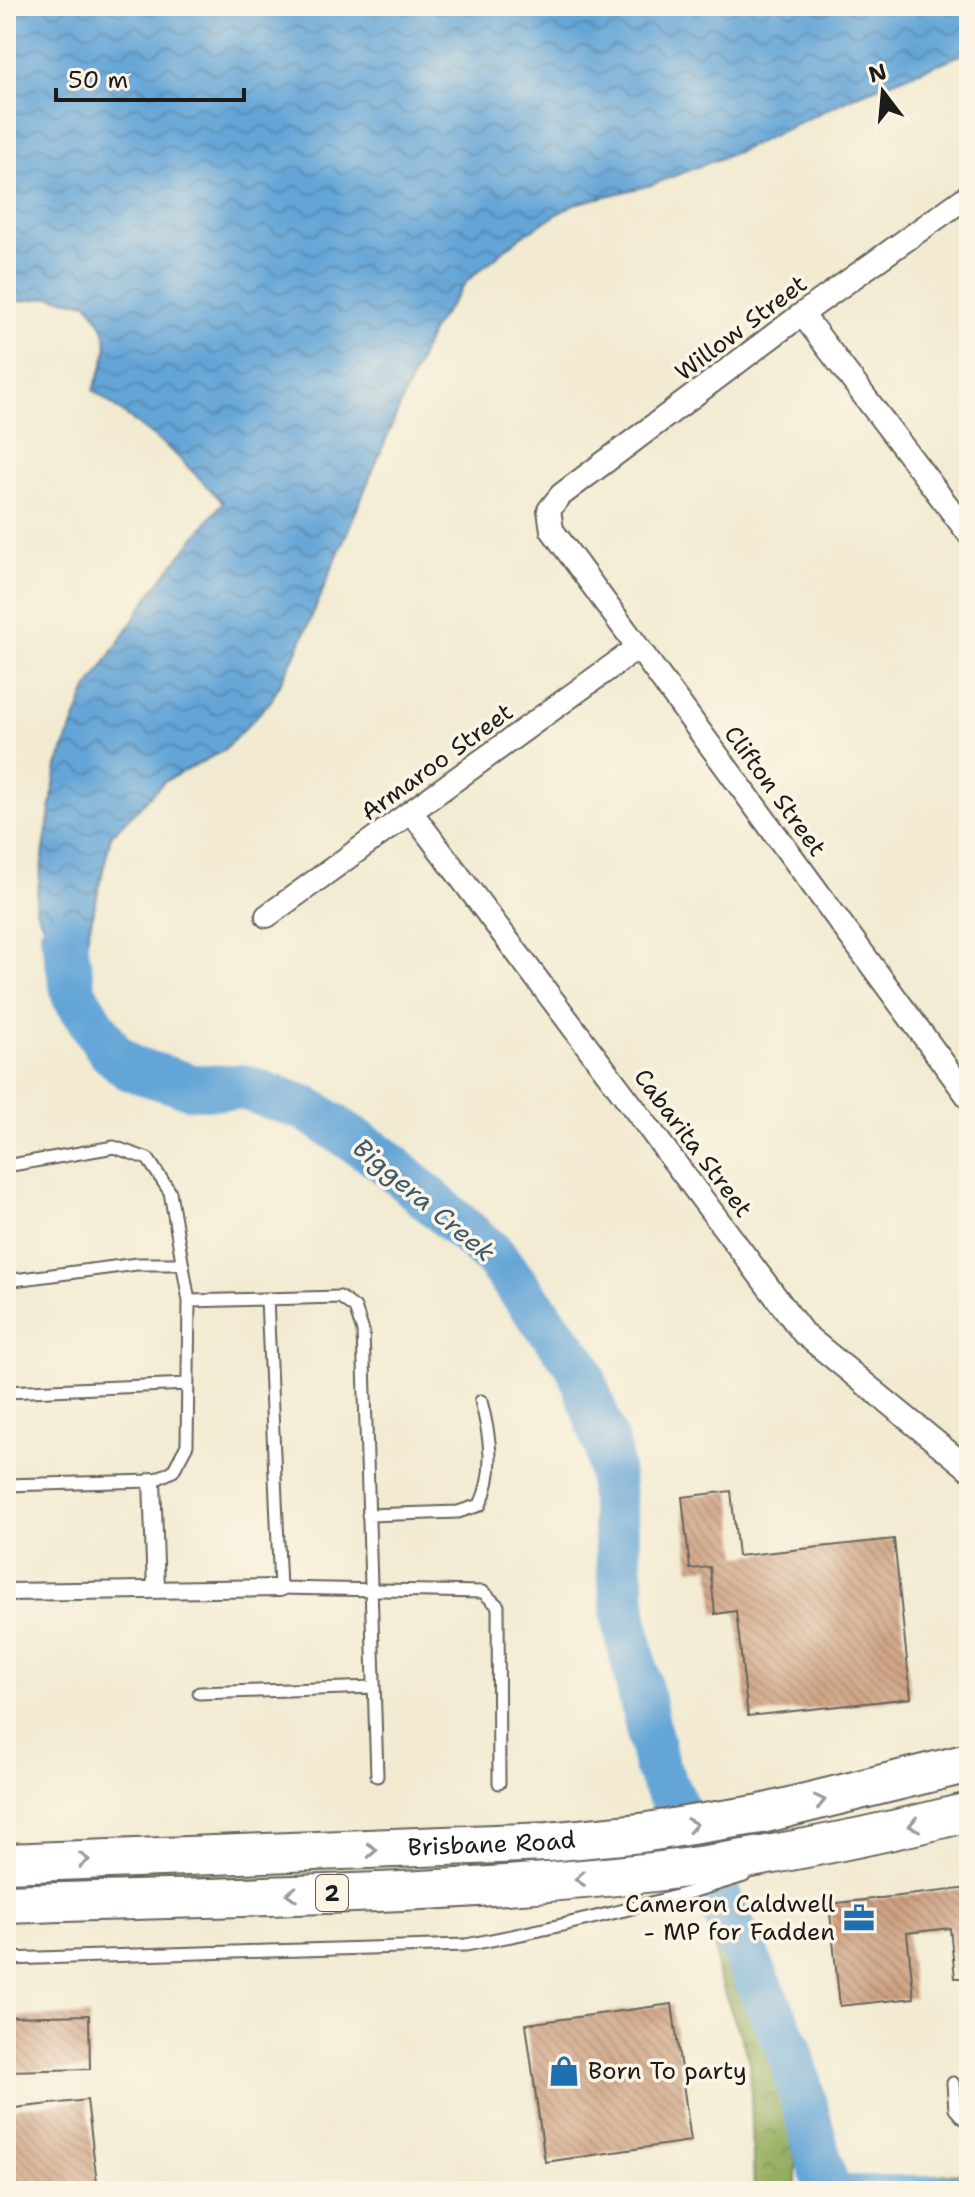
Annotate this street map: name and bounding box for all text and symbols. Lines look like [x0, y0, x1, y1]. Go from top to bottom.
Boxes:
scale bar [56, 52, 244, 102]
north arrow [843, 52, 923, 132]
text: N [865, 57, 890, 90]
text: 50 m [68, 64, 128, 96]
street label: Willow Street [668, 268, 814, 388]
street label: Armaroo Street [354, 696, 520, 828]
street label: Clifton Street [717, 719, 833, 863]
street label: Cabarita Street [627, 1062, 759, 1224]
water label: Biggera Creek [346, 1130, 503, 1269]
one-way arrow [813, 1793, 827, 1810]
one-way arrow [907, 1816, 921, 1833]
one-way arrow [686, 1817, 699, 1834]
street label: Brisbane Road [407, 1823, 577, 1863]
one-way arrow [366, 1841, 379, 1858]
one-way arrow [78, 1852, 91, 1869]
one-way arrow [573, 1870, 586, 1887]
road number: 2 [316, 1875, 348, 1911]
one-way arrow [285, 1885, 298, 1902]
place label: Cameron Caldwell - MP for Fadden [625, 1888, 836, 1948]
office icon: Cameron Caldwell - MP for Fadden [842, 1901, 876, 1935]
shop icon: Born To party [547, 2054, 581, 2088]
place label: Born To party [588, 2055, 747, 2087]

